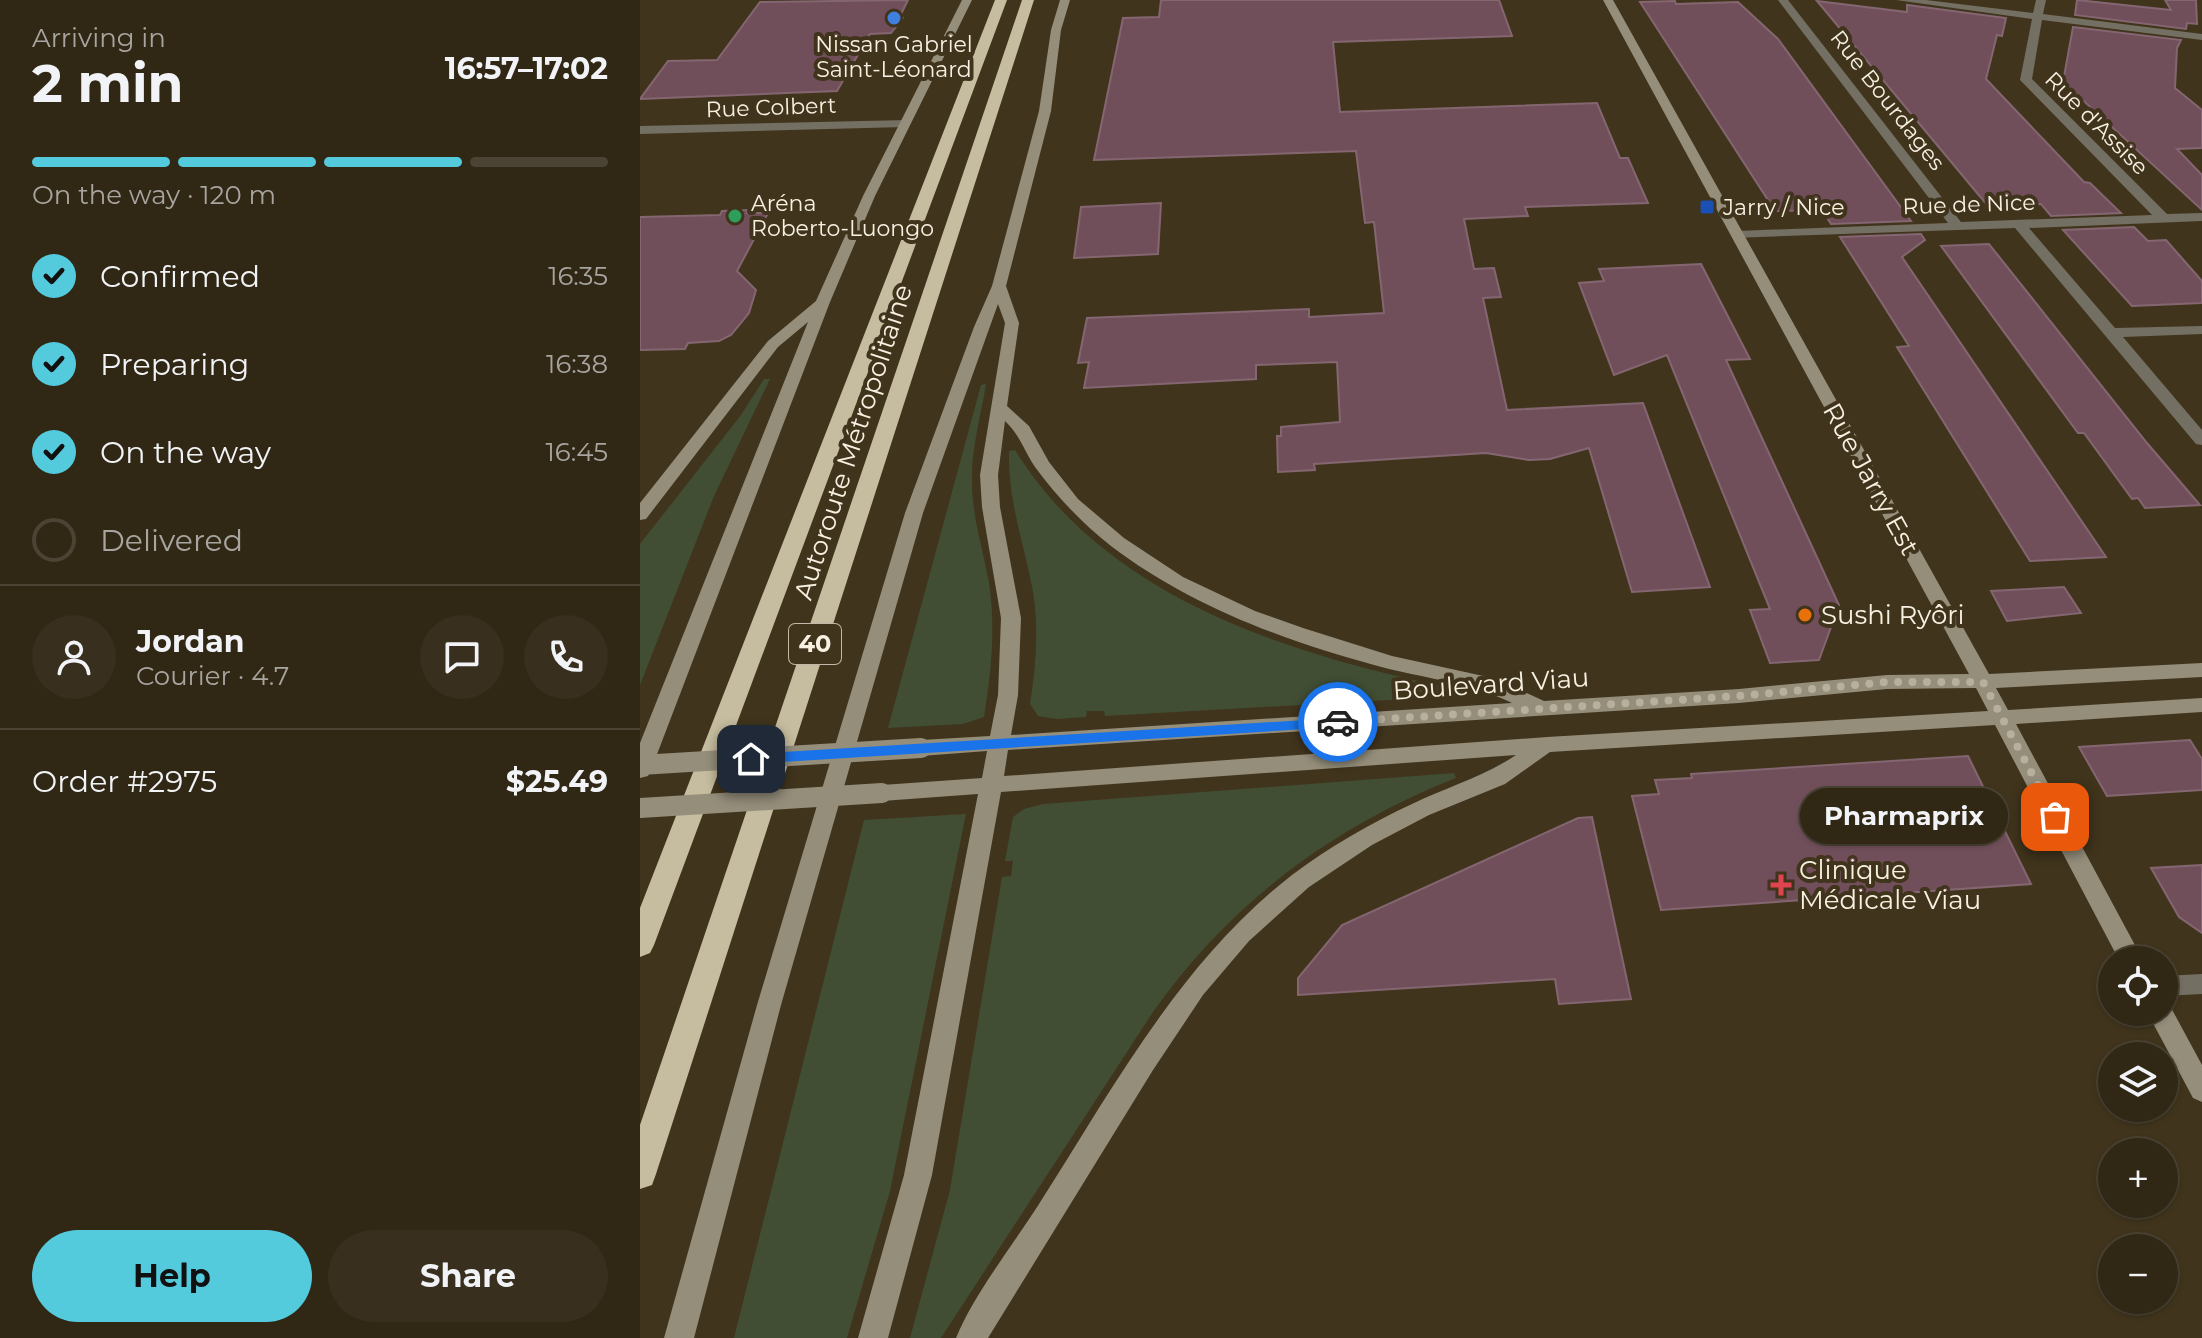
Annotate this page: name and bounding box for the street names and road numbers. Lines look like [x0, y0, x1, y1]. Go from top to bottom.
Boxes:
street label: Rue Bourdages [1824, 25, 1951, 176]
street label: Rue d'Assise [2039, 66, 2154, 181]
street label: Rue Colbert [705, 92, 837, 123]
street label: Rue de Nice [1902, 189, 2036, 220]
street label: Autoroute Métropolitaine [787, 280, 919, 604]
street label: Rue Jarry Est [1816, 397, 1926, 561]
road number: 40 [789, 624, 841, 664]
street label: Boulevard Viau [1392, 661, 1590, 707]

